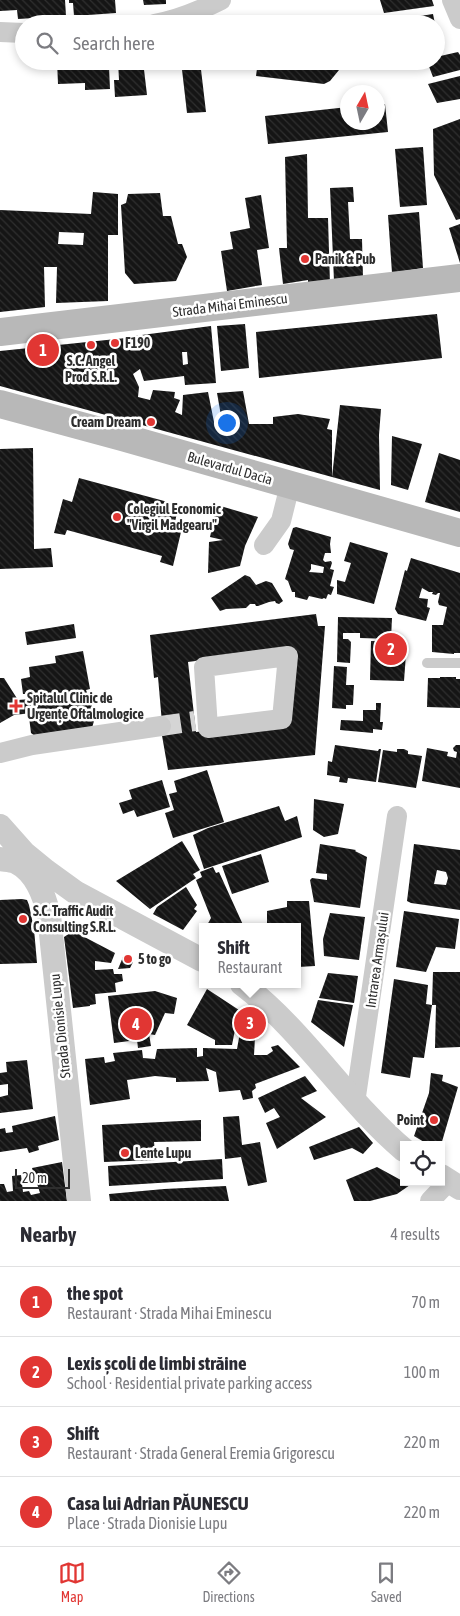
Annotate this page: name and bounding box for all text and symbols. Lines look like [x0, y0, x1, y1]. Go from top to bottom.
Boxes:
search box [15, 15, 445, 70]
icon: search [33, 29, 61, 57]
text: Search here [73, 32, 155, 54]
north arrow [340, 85, 385, 130]
place label: Panik & Pub [315, 251, 376, 267]
marker: Panik & Pub [299, 253, 311, 265]
street label: Strada Mihai Eminescu [172, 290, 288, 320]
pin: 1 [27, 331, 59, 369]
place label: F190 [125, 335, 151, 351]
marker: F190 [109, 337, 121, 349]
marker: S.C. Angel Prod S.R.L. [85, 339, 97, 351]
place label: S.C. Angel Prod S.R.L. [65, 353, 117, 385]
your location [214, 410, 240, 436]
place label: Cream Dream [71, 414, 141, 430]
marker: Cream Dream [145, 416, 157, 428]
street label: Bulevardul Dacia [186, 448, 274, 488]
place label: Colegiul Economic "Virgil Madgearu" [127, 501, 222, 533]
marker: Colegiul Economic "Virgil Madgearu" [111, 511, 123, 523]
pin: 2 [375, 630, 407, 668]
place label: Spitalul Clinic de Urgențe Oftalmologice [27, 690, 144, 723]
marker: Spitalul Clinic de Urgențe Oftalmologice [9, 699, 23, 713]
place label: S.C. Traffic Audit Consulting S.R.L. [33, 903, 116, 935]
street label: Intrarea Armașului [362, 911, 392, 1009]
marker: S.C. Traffic Audit Consulting S.R.L. [17, 913, 29, 925]
popup [199, 923, 301, 988]
text: Shift [218, 936, 250, 958]
place label: 5 to go [138, 951, 172, 967]
marker: 5 to go [122, 953, 134, 965]
text: Restaurant [218, 958, 282, 976]
street label: Strada Dionisie Lupu [47, 973, 73, 1079]
pin: 3 [234, 1004, 266, 1042]
pin: 4 [120, 1005, 152, 1043]
place label: Point [397, 1112, 424, 1128]
marker: Point [428, 1114, 440, 1126]
map controls [400, 1141, 445, 1186]
button: locate [400, 1141, 445, 1186]
place label: Lente Lupu [135, 1145, 192, 1161]
marker: Lente Lupu [119, 1147, 131, 1159]
scale bar [15, 1166, 70, 1189]
text: 20 m [22, 1170, 47, 1186]
text: Nearby [20, 1222, 76, 1246]
text: 4 results [390, 1225, 440, 1243]
text: the spot [67, 1282, 123, 1304]
text: 1 [32, 1293, 40, 1311]
text: 70 m [411, 1293, 440, 1311]
text: Restaurant · Strada Mihai Eminescu [67, 1304, 272, 1322]
text: Lexis școli de limbi străine [67, 1352, 247, 1374]
text: 2 [32, 1363, 40, 1381]
text: 100 m [404, 1363, 440, 1381]
text: School · Residential private parking access [67, 1374, 312, 1392]
text: Shift [67, 1422, 99, 1444]
text: 3 [32, 1433, 40, 1451]
text: 220 m [404, 1433, 440, 1451]
text: Restaurant · Strada General Eremia Grigorescu [67, 1444, 335, 1462]
text: Casa lui Adrian PĂUNESCU [67, 1492, 249, 1514]
text: 4 [32, 1503, 40, 1521]
text: 220 m [404, 1503, 440, 1521]
text: Place · Strada Dionisie Lupu [67, 1514, 228, 1532]
tab: Map [58, 1559, 86, 1605]
tab: Directions [202, 1559, 255, 1605]
tab: Saved [371, 1559, 402, 1605]

